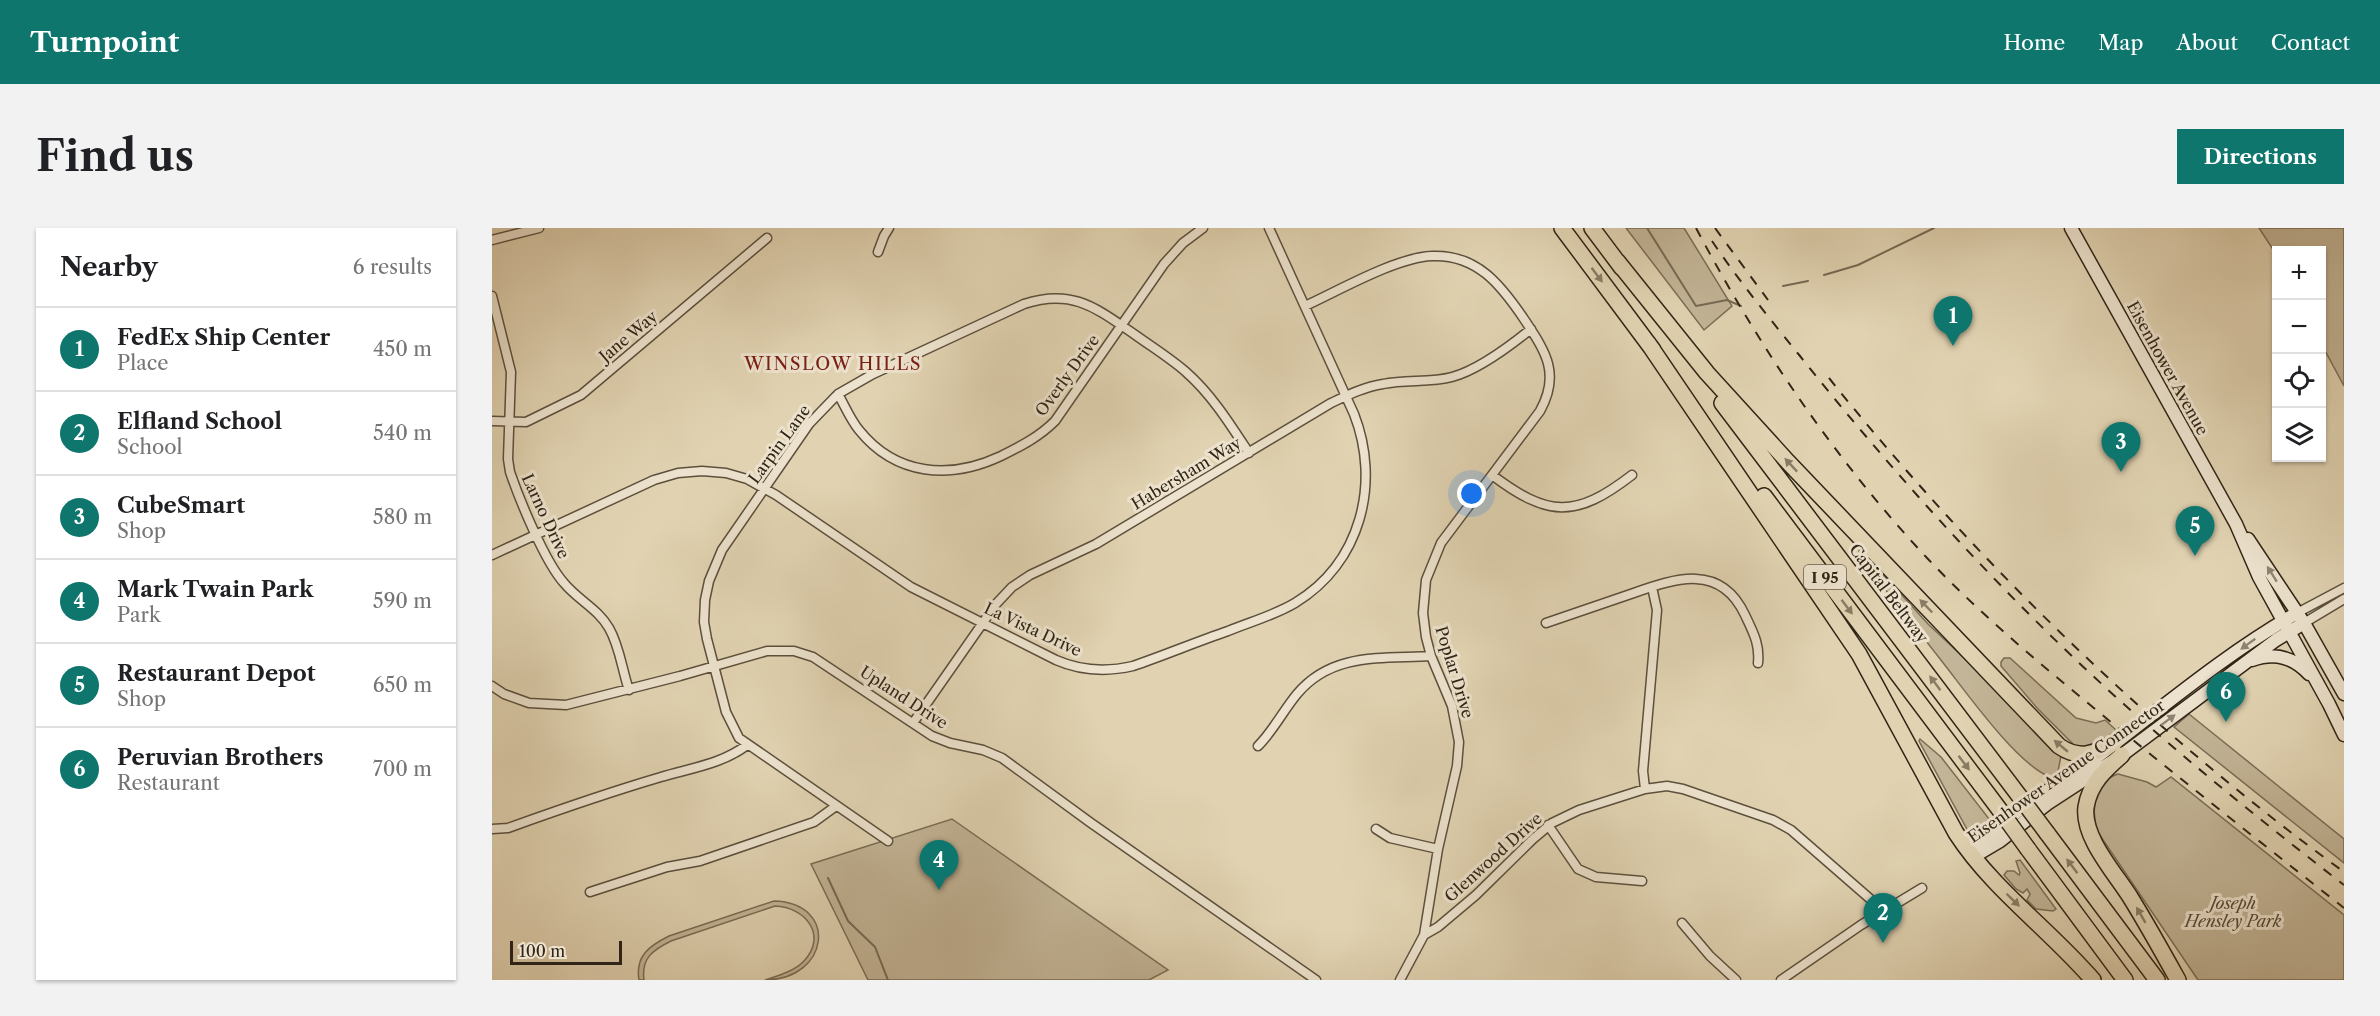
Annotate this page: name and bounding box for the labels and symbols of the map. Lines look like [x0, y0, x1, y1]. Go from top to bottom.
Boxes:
one-way arrow [1590, 267, 1602, 282]
pin: 1 [1934, 296, 1972, 346]
street label: Eisenhower Avenue [2123, 298, 2213, 438]
street label: Jane Way [593, 305, 662, 368]
street label: Overly Drive [1031, 330, 1103, 420]
district label: WINSLOW HILLS [743, 353, 922, 375]
street label: Larpin Lane [744, 401, 814, 487]
pin: 3 [2102, 422, 2140, 472]
street label: Habersham Way [1128, 432, 1245, 514]
one-way arrow [1784, 458, 1798, 473]
street label: Larno Drive [518, 470, 574, 562]
your location [1457, 479, 1486, 508]
pin: 5 [2176, 506, 2214, 556]
street label: Capital Beltway [1845, 539, 1933, 647]
road number: I 95 [1804, 565, 1846, 589]
one-way arrow [2267, 566, 2278, 582]
street label: La Vista Drive [981, 598, 1085, 660]
one-way arrow [1919, 598, 1933, 613]
one-way arrow [1841, 600, 1853, 615]
street label: Poplar Drive [1432, 624, 1479, 721]
one-way arrow [2240, 638, 2256, 650]
street label: Upland Drive [856, 661, 952, 733]
pin: 6 [2206, 672, 2246, 722]
one-way arrow [1929, 676, 1941, 692]
street label: Eisenhower Avenue Connector [1964, 695, 2169, 847]
one-way arrow [2160, 714, 2176, 726]
one-way arrow [2053, 740, 2069, 753]
one-way arrow [1958, 756, 1970, 771]
street label: Glenwood Drive [1440, 808, 1546, 906]
pin: 4 [920, 840, 958, 890]
one-way arrow [2066, 858, 2078, 873]
one-way arrow [2005, 892, 2019, 906]
park label: Joseph Hensley Park [2183, 893, 2282, 931]
pin: 2 [1864, 894, 1902, 943]
one-way arrow [2135, 907, 2146, 923]
scale bar [510, 938, 622, 966]

